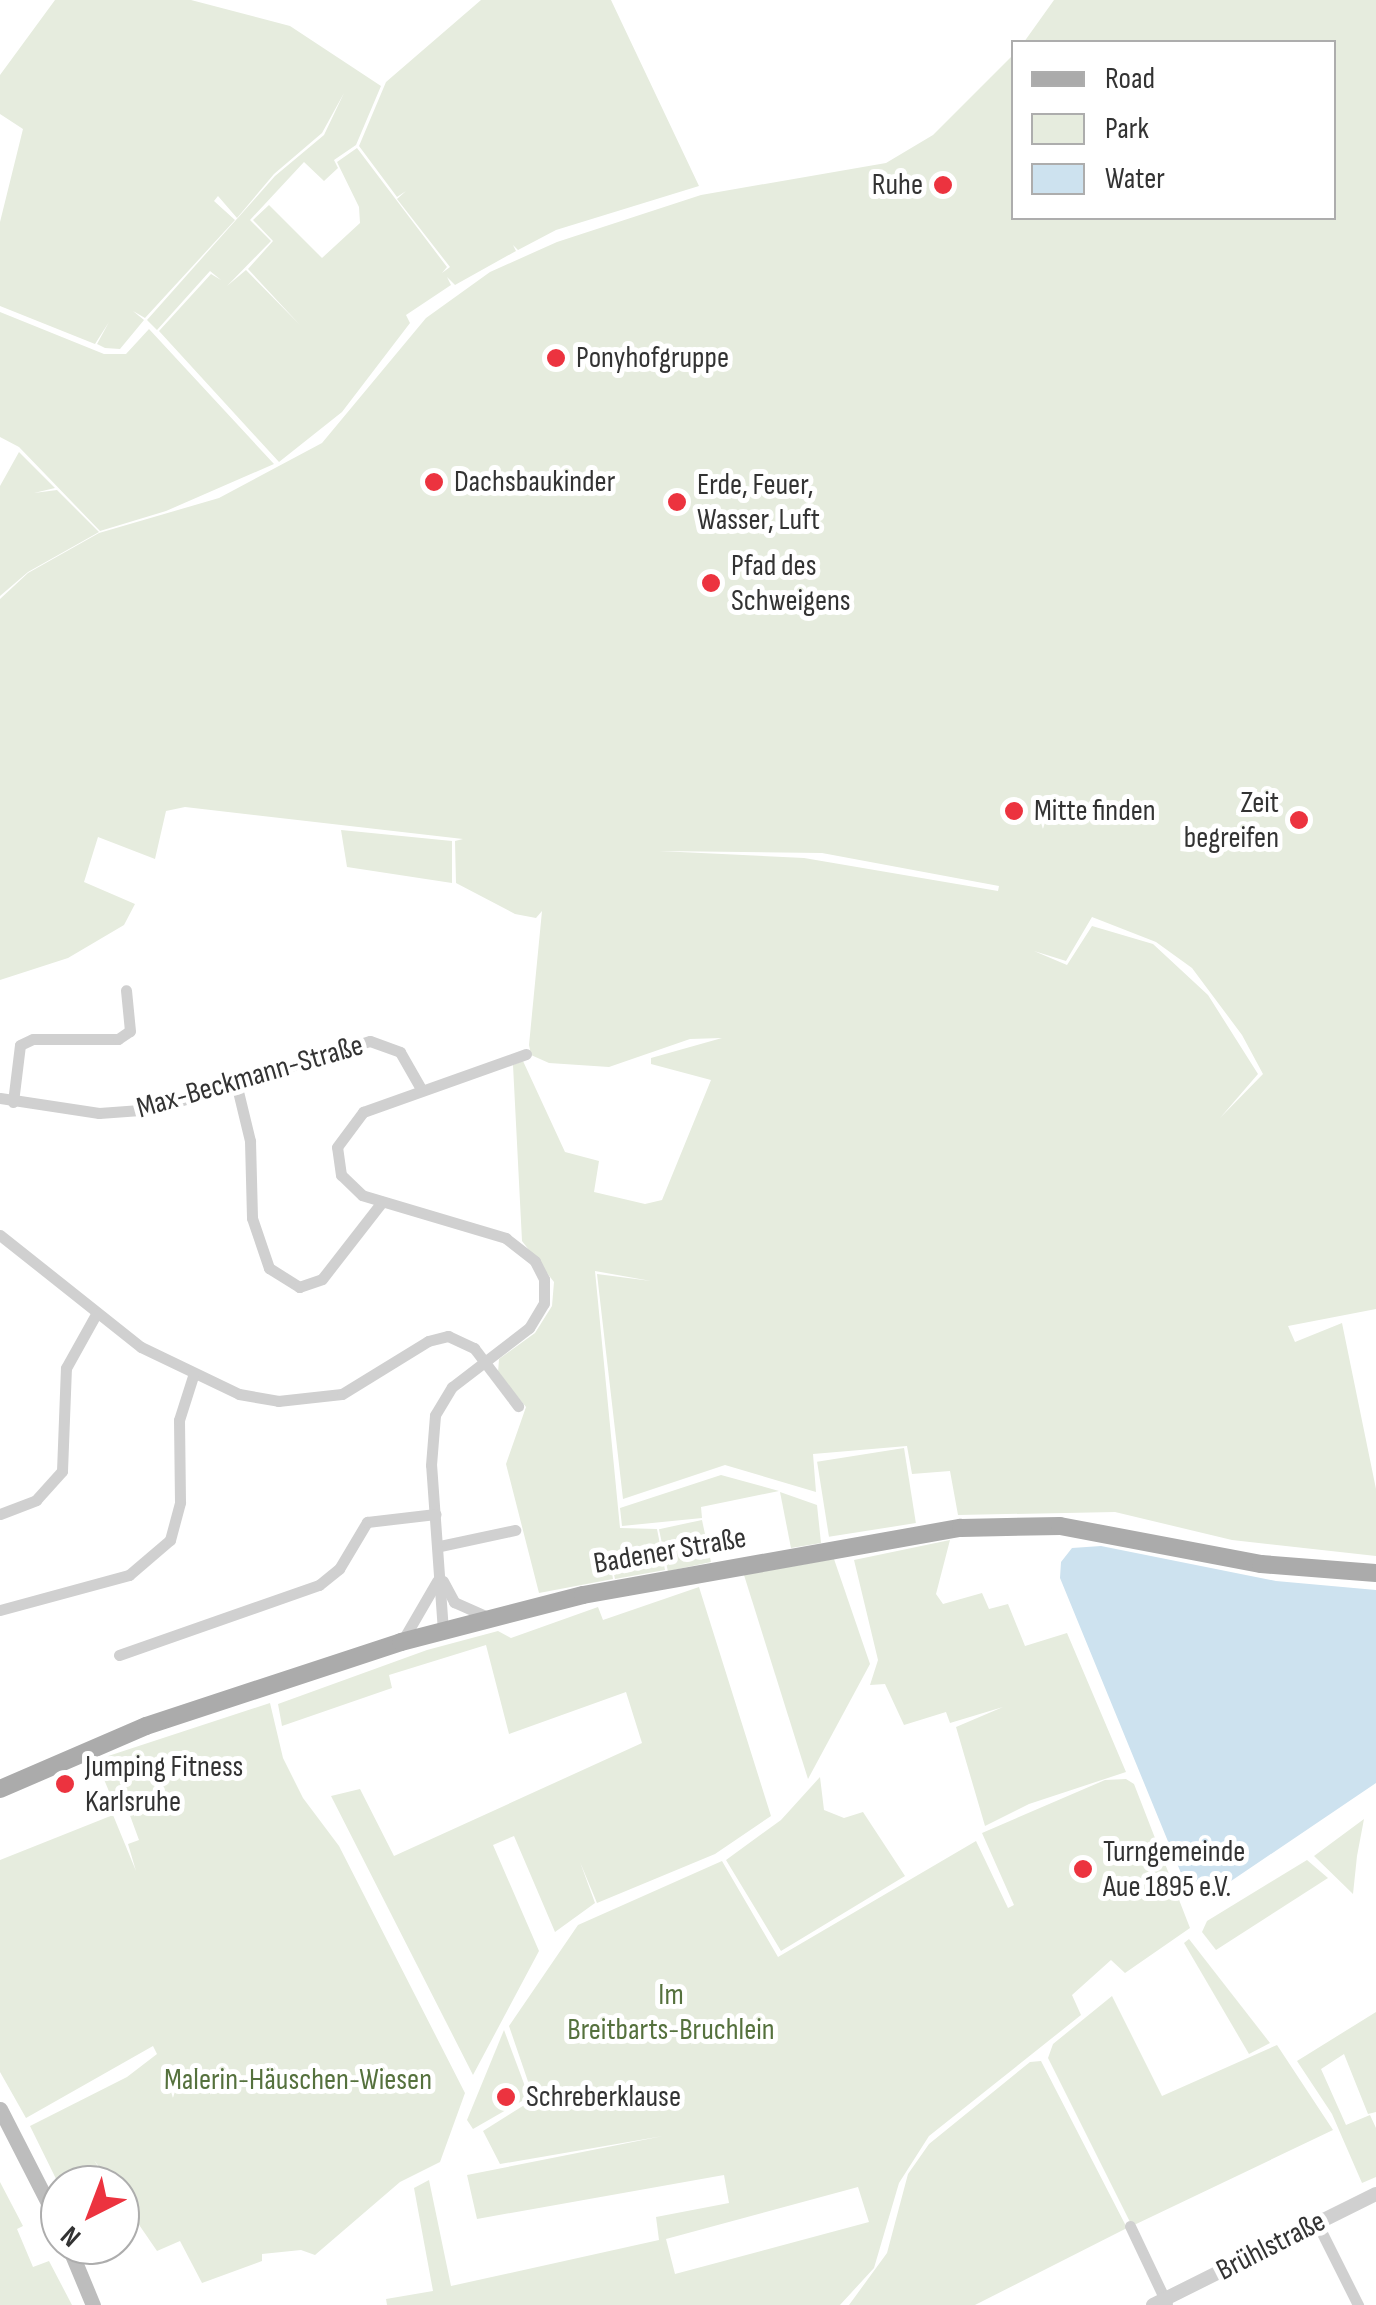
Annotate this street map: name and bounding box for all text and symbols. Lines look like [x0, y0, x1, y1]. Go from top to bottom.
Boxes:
legend [1011, 40, 1336, 220]
text: Road [1105, 61, 1155, 97]
text: Park [1105, 111, 1149, 147]
text: Water [1105, 161, 1165, 197]
place label: Ruhe [872, 167, 923, 203]
marker: Ruhe [932, 174, 954, 196]
place label: Ponyhofgruppe [576, 340, 729, 376]
marker: Ponyhofgruppe [545, 347, 567, 369]
place label: Dachsbaukinder [454, 464, 615, 500]
place label: Erde, Feuer, Wasser, Luft [697, 467, 820, 538]
marker: Dachsbaukinder [423, 471, 445, 493]
marker: Erde, Feuer, Wasser, Luft [666, 491, 688, 513]
place label: Pfad des Schweigens [731, 548, 851, 618]
marker: Pfad des Schweigens [700, 572, 722, 594]
place label: Zeit begreifen [1184, 785, 1279, 856]
place label: Mitte finden [1034, 793, 1156, 829]
marker: Mitte finden [1003, 800, 1025, 822]
marker: Zeit begreifen [1288, 809, 1310, 831]
street label: Max-Beckmann-Straße [133, 1027, 367, 1127]
street label: Badener Straße [591, 1520, 749, 1582]
place label: Jumping Fitness Karlsruhe [85, 1749, 243, 1820]
marker: Jumping Fitness Karlsruhe [54, 1773, 76, 1795]
place label: Turngemeinde Aue 1895 e.V. [1103, 1834, 1245, 1904]
marker: Turngemeinde Aue 1895 e.V. [1072, 1858, 1094, 1880]
park label: Im Breitbarts-Bruchlein [567, 1977, 775, 2048]
park label: Malerin-Häuschen-Wiesen [164, 2062, 432, 2098]
place label: Schreberklause [526, 2079, 681, 2115]
marker: Schreberklause [495, 2086, 517, 2108]
north arrow [40, 2165, 140, 2265]
street label: Brühlstraße [1211, 2203, 1331, 2289]
text: N [54, 2219, 88, 2253]

